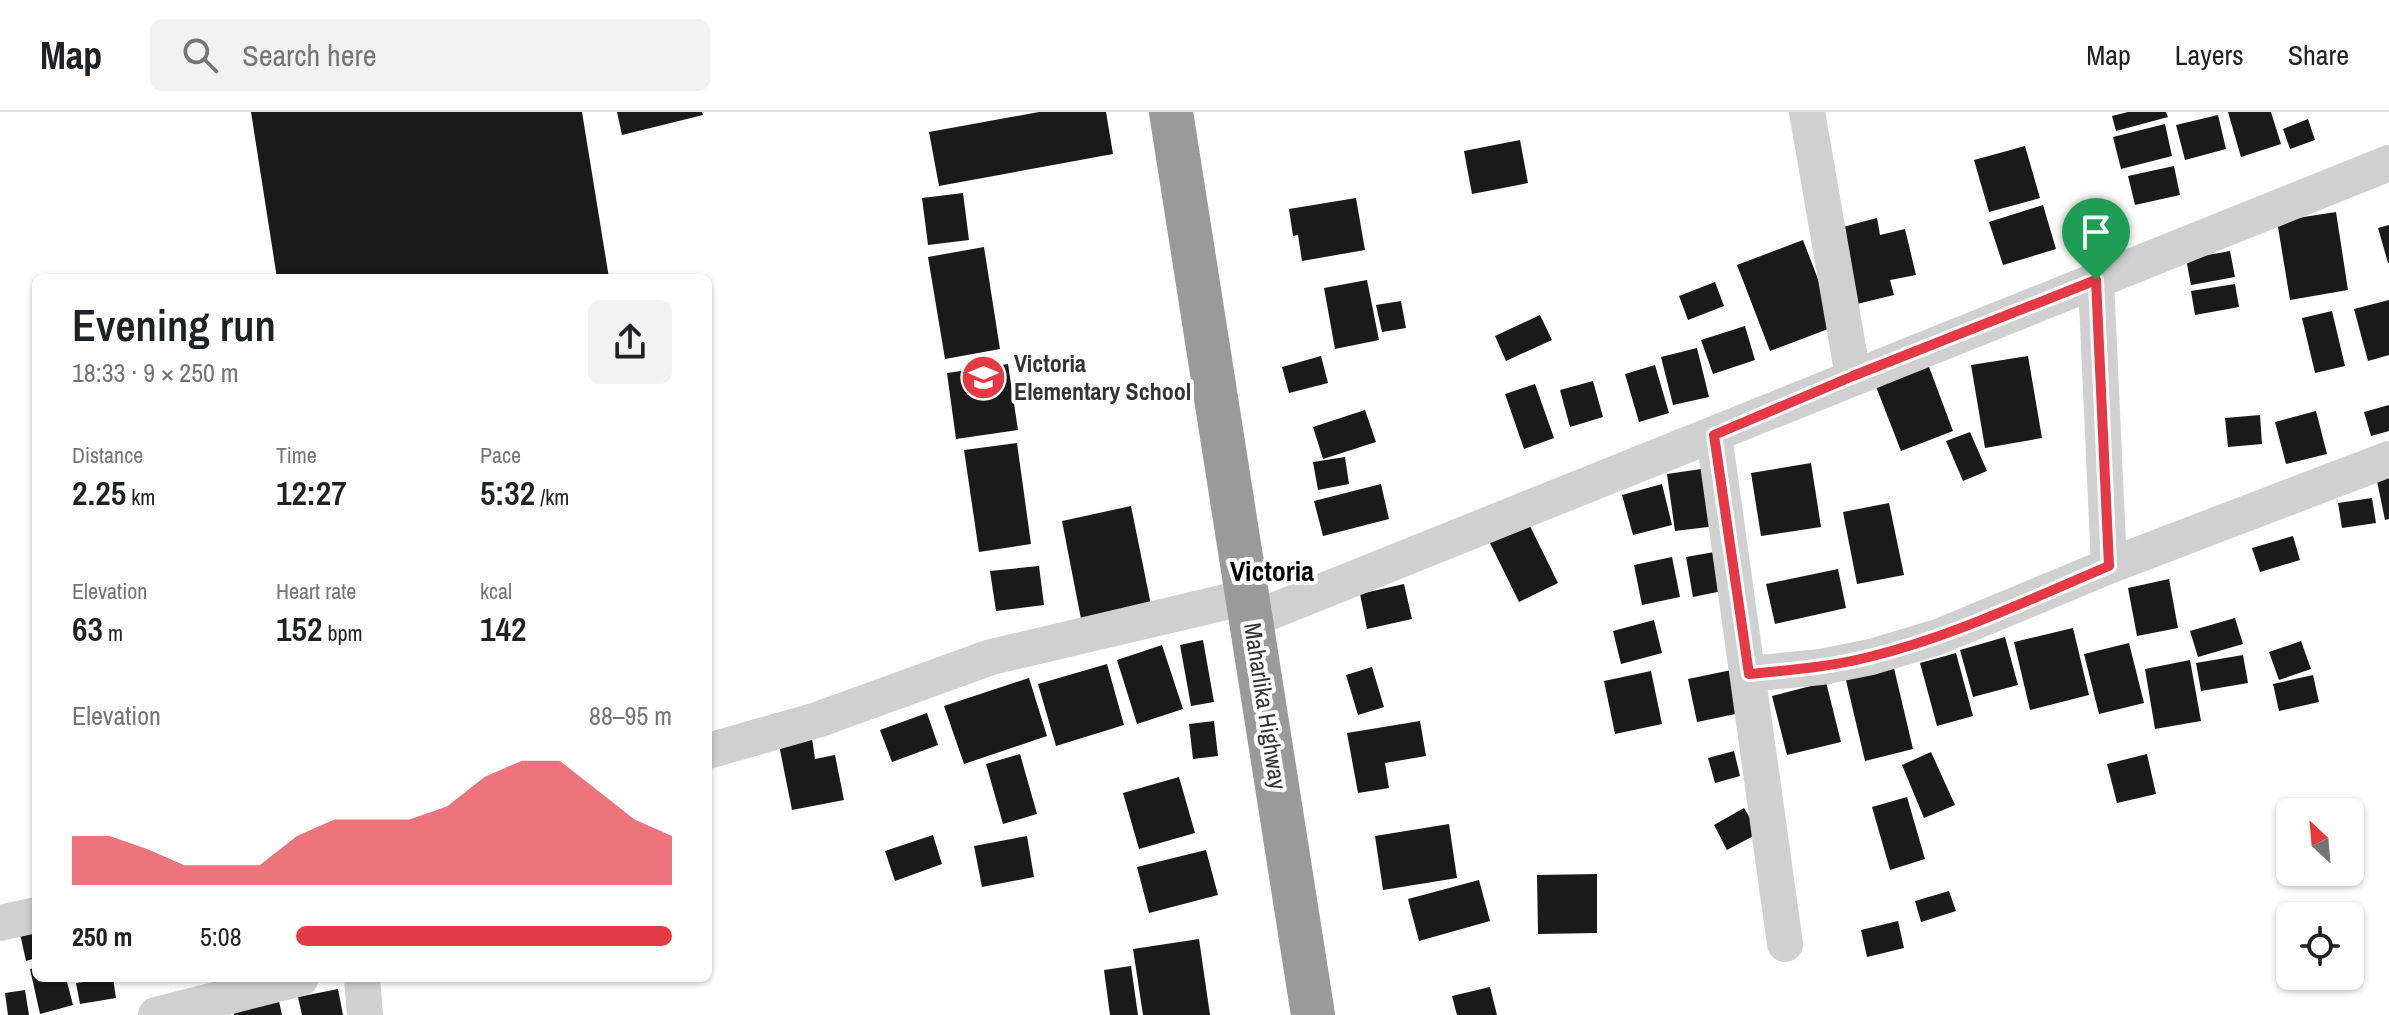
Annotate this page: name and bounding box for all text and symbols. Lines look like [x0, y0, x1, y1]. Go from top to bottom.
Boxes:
search box [150, 19, 710, 91]
text: Map [40, 30, 102, 81]
icon: search [178, 33, 222, 77]
text: Search here [242, 35, 376, 75]
text: Map [2086, 36, 2131, 74]
text: Layers [2175, 36, 2244, 74]
text: Share [2288, 36, 2349, 74]
pin [2062, 198, 2130, 280]
icon: arrive [2074, 210, 2118, 254]
text: Evening run [72, 295, 276, 355]
button: share [588, 300, 672, 384]
place label: Victoria Elementary School [1014, 347, 1191, 407]
school or university icon: Victoria Elementary School [959, 353, 1007, 401]
text: 18:33 · 9 × 250 m [72, 355, 239, 390]
text: Distance [72, 440, 143, 470]
text: Time [276, 440, 317, 470]
text: Pace [480, 440, 521, 470]
text: 2.25 [72, 470, 126, 516]
text: 12:27 [276, 470, 347, 516]
text: 5:32 [480, 470, 535, 516]
text: km [126, 482, 155, 512]
text: /km [535, 482, 569, 512]
district label: Victoria [1230, 552, 1314, 590]
text: Elevation [72, 576, 147, 606]
text: Heart rate [276, 576, 356, 606]
text: kcal [480, 576, 512, 606]
text: 63 [72, 606, 103, 652]
text: 152 [276, 606, 323, 652]
text: 142 [480, 606, 527, 652]
text: m [103, 618, 123, 648]
text: bpm [323, 618, 363, 648]
street label: Maharlika Highway [1237, 620, 1295, 792]
text: Elevation [72, 698, 161, 733]
text: 88–95 m [589, 698, 672, 733]
north arrow [2276, 798, 2364, 886]
map controls [2276, 798, 2364, 990]
button: locate [2276, 902, 2364, 990]
text: 250 m [72, 919, 132, 954]
text: 5:08 [200, 919, 242, 954]

